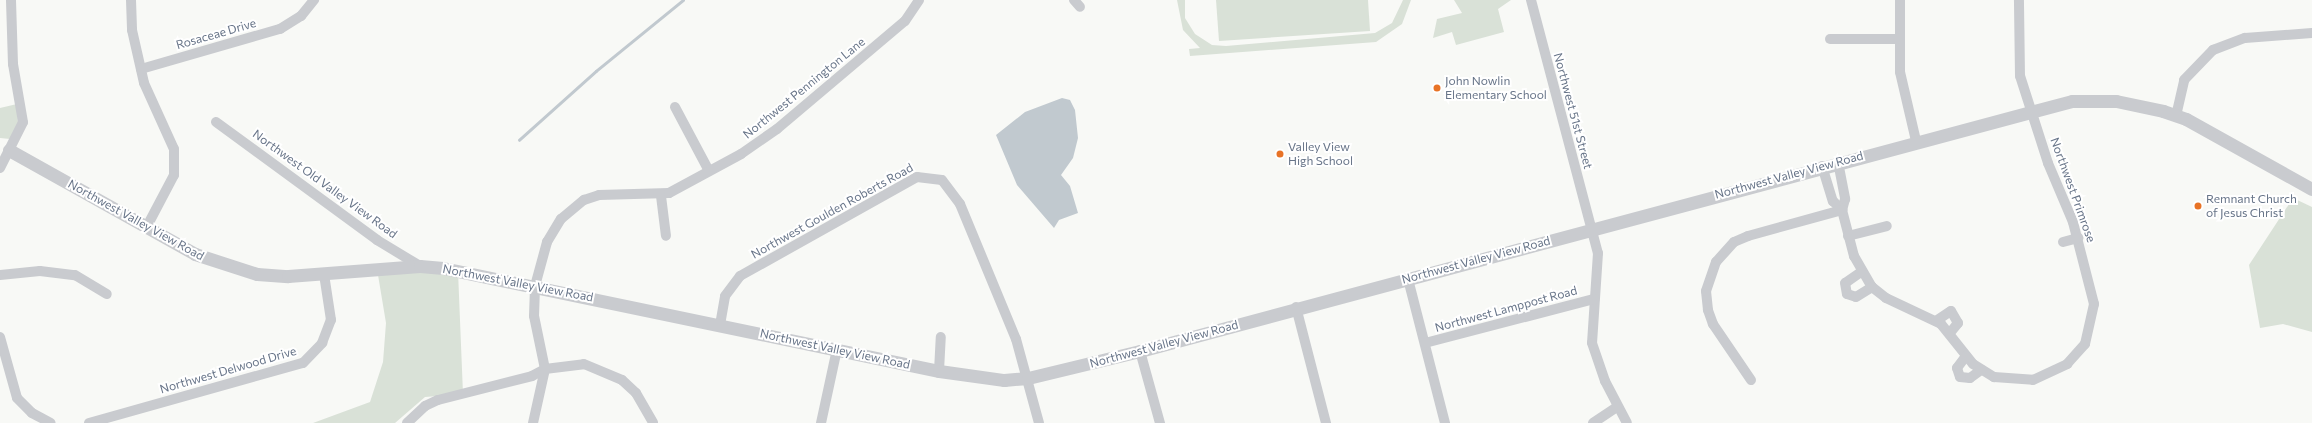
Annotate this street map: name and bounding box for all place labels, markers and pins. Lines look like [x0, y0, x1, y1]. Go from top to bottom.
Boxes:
place label: John Nowlin Elementary School [1445, 74, 1547, 102]
marker: John Nowlin Elementary School [1432, 83, 1442, 93]
place label: Valley View High School [1288, 140, 1353, 168]
marker: Valley View High School [1275, 149, 1285, 159]
place label: Remnant Church of Jesus Christ [2206, 192, 2297, 220]
marker: Remnant Church of Jesus Christ [2193, 201, 2203, 211]

